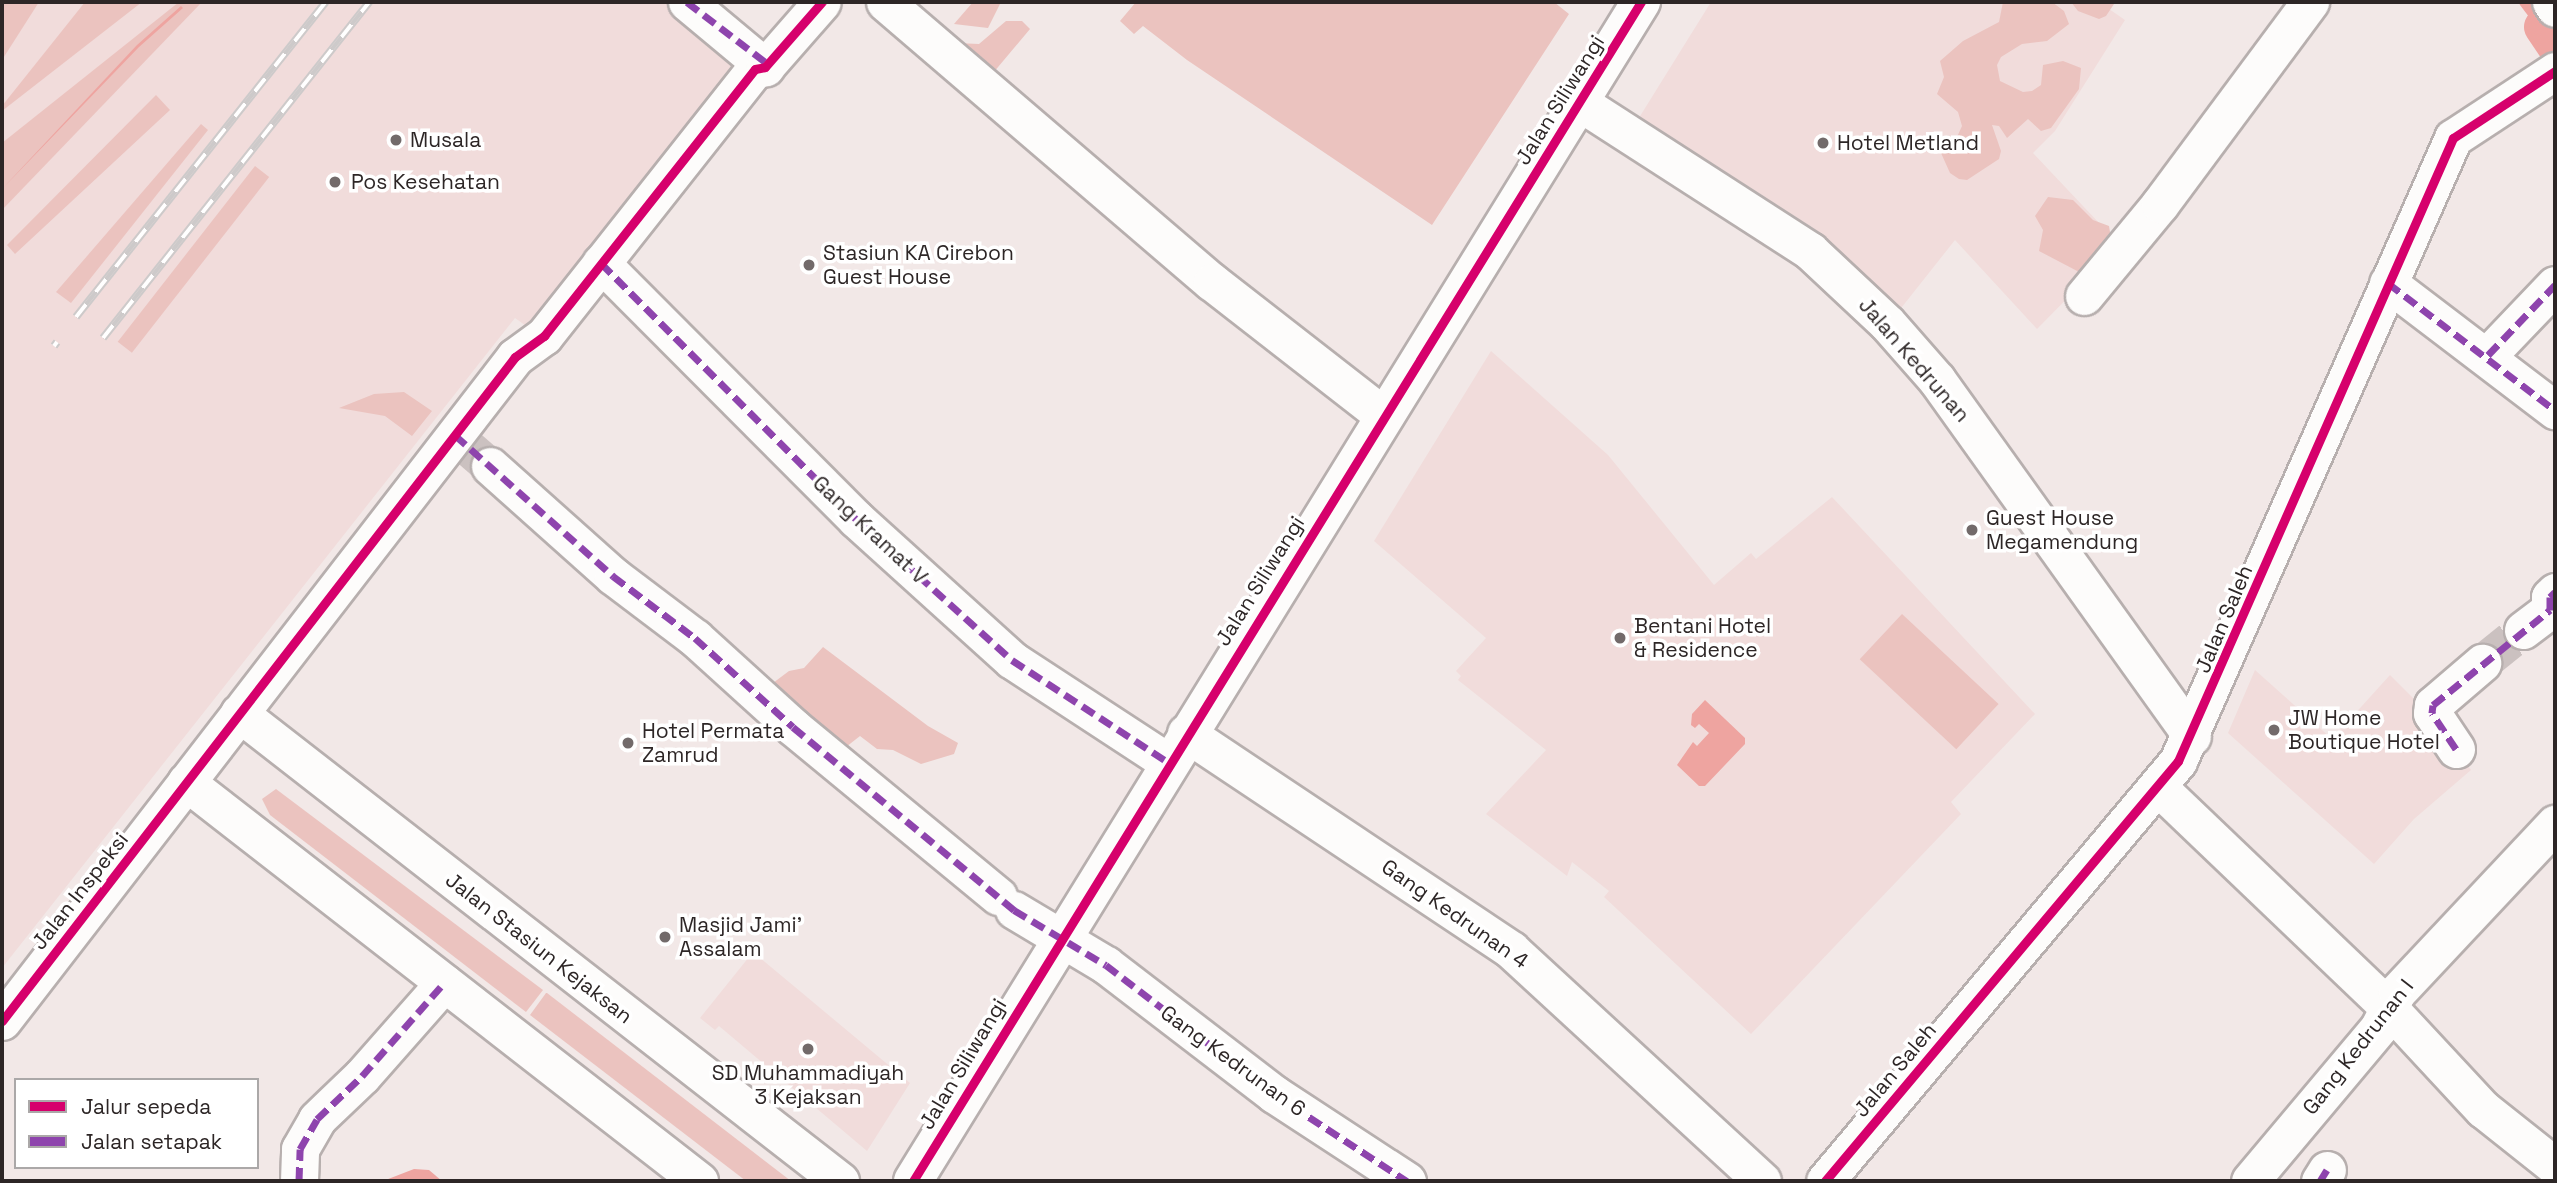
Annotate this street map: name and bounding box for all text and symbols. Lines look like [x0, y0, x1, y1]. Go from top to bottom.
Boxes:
street label: Jalan Siliwangi [1510, 31, 1610, 169]
place label: Musala [410, 127, 481, 153]
place label: Hotel Metland [1837, 130, 1979, 156]
marker: Musala [388, 132, 404, 148]
marker: Hotel Metland [1815, 135, 1831, 151]
place label: Pos Kesehatan [351, 169, 500, 195]
marker: Pos Kesehatan [325, 172, 345, 192]
place label: Stasiun KA Cirebon Guest House [823, 240, 1014, 290]
marker: Stasiun KA Cirebon Guest House [801, 257, 817, 273]
street label: Jalan Kedrunan [1853, 293, 1975, 427]
street label: Gang Kramat V [807, 470, 933, 590]
place label: Guest House Megamendung [1986, 505, 2138, 555]
street label: Jalan Siliwangi [1210, 512, 1310, 650]
marker: Guest House Megamendung [1964, 522, 1980, 538]
street label: Jalan Saleh [2190, 561, 2258, 677]
place label: Bentani Hotel & Residence [1634, 613, 1771, 663]
marker: Bentani Hotel & Residence [1612, 630, 1628, 646]
place label: JW Home Boutique Hotel [2288, 705, 2440, 755]
place label: Hotel Permata Zamrud [642, 718, 784, 768]
marker: JW Home Boutique Hotel [2266, 722, 2282, 738]
marker: Hotel Permata Zamrud [620, 735, 636, 751]
street label: Jalan Inspeksi [26, 827, 134, 955]
street label: Gang Kedrunan 4 [1377, 854, 1533, 974]
street label: Jalan Stasiun Kejaksan [440, 867, 638, 1029]
place label: Masjid Jami' Assalam [679, 912, 802, 962]
marker: Masjid Jami' Assalam [657, 929, 673, 945]
street label: Gang Kedrunan I [2297, 974, 2419, 1120]
street label: Jalan Siliwangi [914, 994, 1012, 1134]
street label: Gang Kedrunan 6 [1156, 1000, 1310, 1122]
street label: Jalan Saleh [1848, 1018, 1942, 1122]
marker: SD Muhammadiyah 3 Kejaksan [800, 1041, 816, 1057]
place label: SD Muhammadiyah 3 Kejaksan [712, 1060, 904, 1110]
legend [14, 1078, 259, 1169]
text: Jalur sepeda [81, 1093, 211, 1120]
text: Jalan setapak [81, 1128, 222, 1155]

